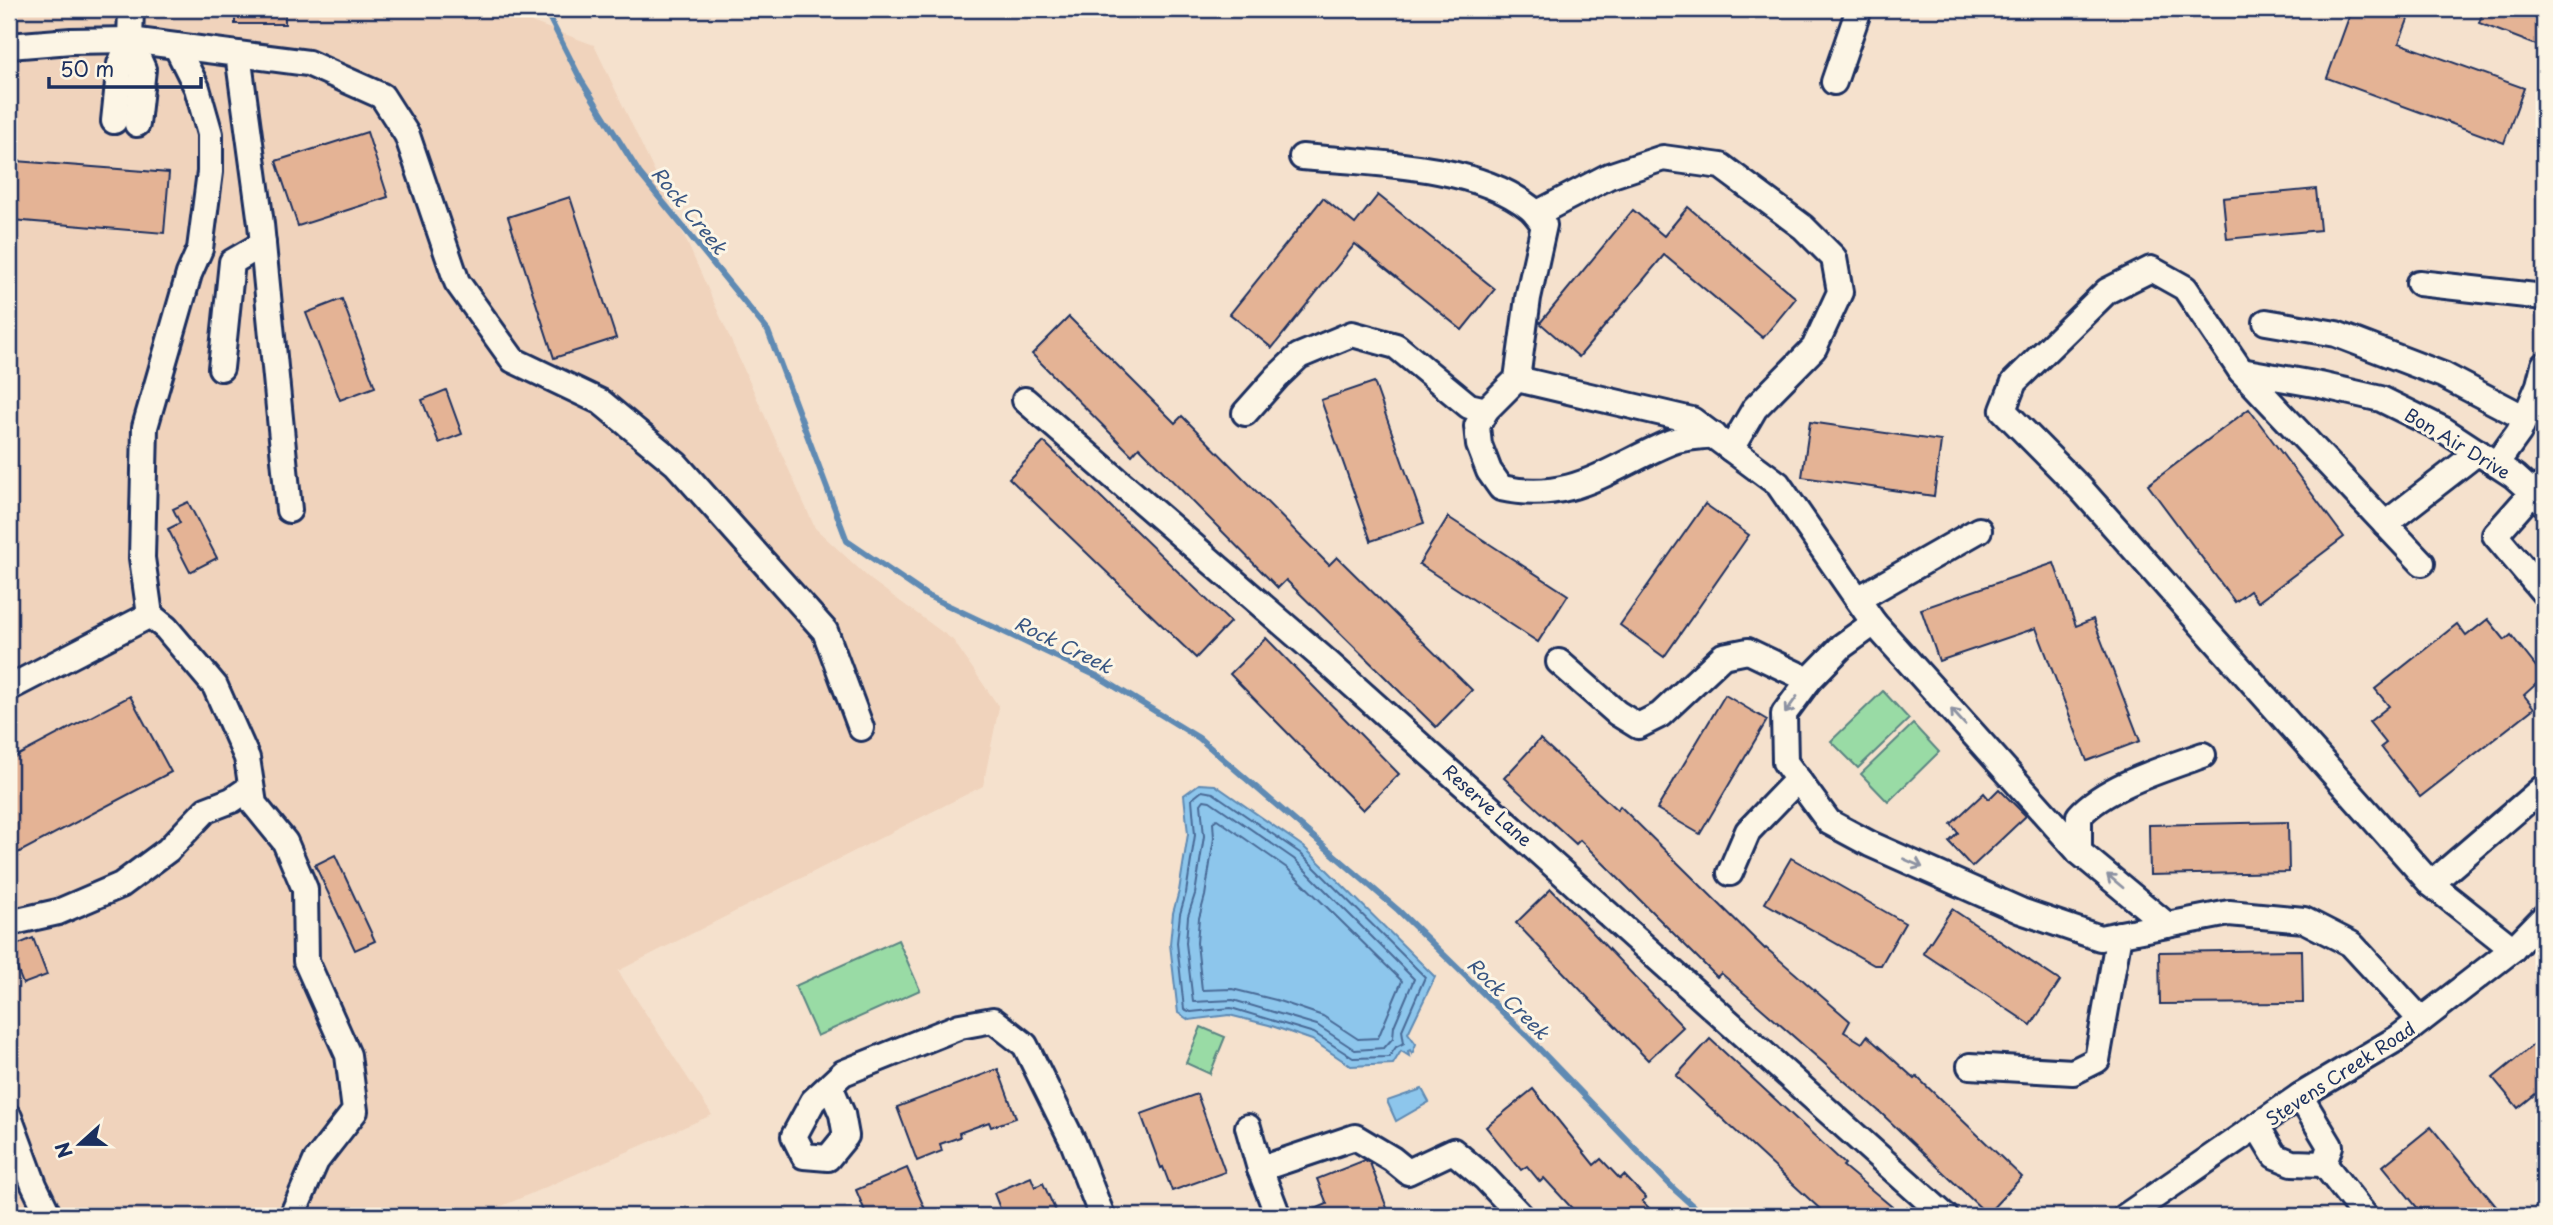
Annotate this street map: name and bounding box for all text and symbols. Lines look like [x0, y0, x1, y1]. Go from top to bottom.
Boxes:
scale bar [49, 46, 201, 90]
text: 50 m [60, 52, 114, 84]
water label: Rock Creek [646, 160, 735, 261]
street label: Bon Air Drive [2400, 401, 2516, 485]
water label: Rock Creek [1010, 608, 1119, 680]
one-way arrow [1784, 695, 1798, 714]
one-way arrow [1950, 709, 1966, 727]
street label: Reserve Lane [1437, 757, 1539, 853]
one-way arrow [1902, 857, 1924, 870]
one-way arrow [2106, 874, 2124, 889]
water label: Rock Creek [1462, 951, 1557, 1046]
street label: Stevens Creek Road [2260, 1014, 2420, 1132]
north arrow [46, 1110, 116, 1180]
text: N [47, 1138, 79, 1162]

